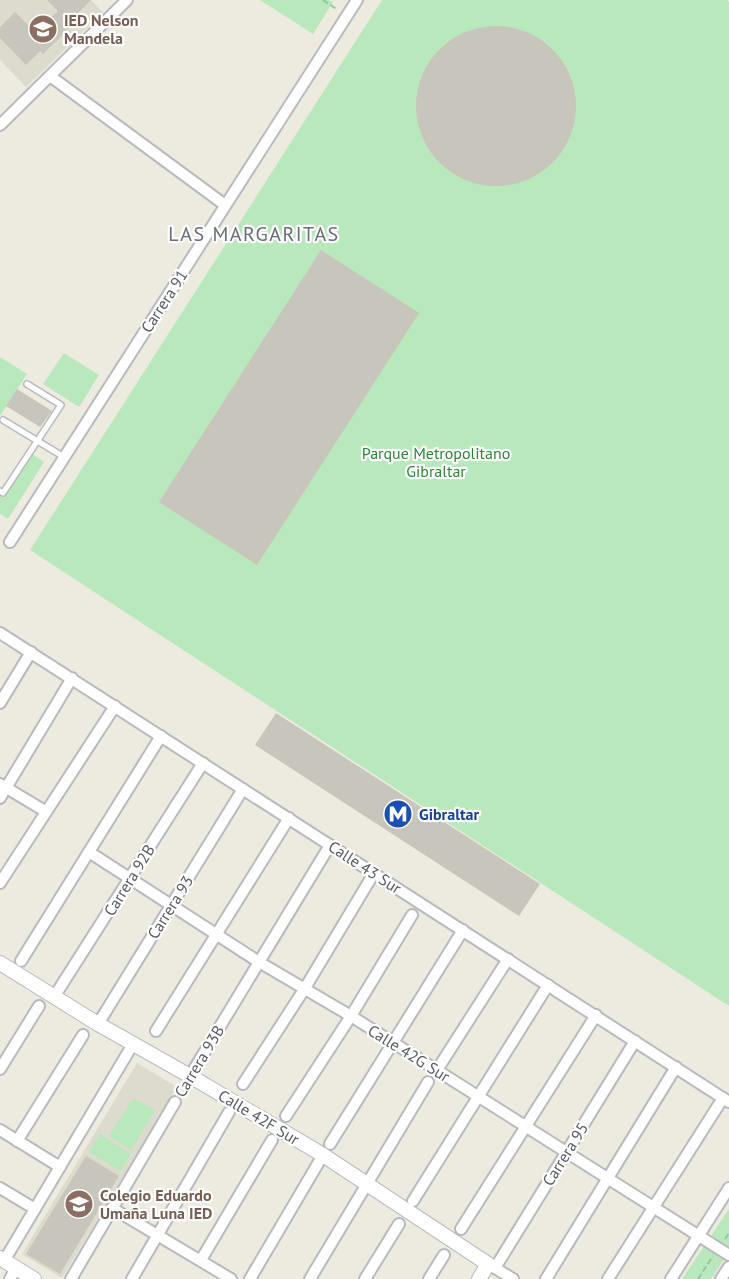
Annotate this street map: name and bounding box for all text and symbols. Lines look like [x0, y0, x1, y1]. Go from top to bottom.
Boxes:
place label: IED Nelson Mandela [64, 10, 139, 48]
school or university icon: IED Nelson Mandela [27, 13, 59, 45]
district label: LAS MARGARITAS [168, 221, 340, 247]
street label: Carrera 91 [136, 266, 192, 336]
park label: Parque Metropolitano Gibraltar [362, 443, 510, 481]
metro station icon: Gibraltar [382, 798, 414, 830]
place label: Gibraltar [419, 804, 479, 824]
street label: Calle 43 Sur [325, 836, 406, 898]
street label: Carrera 92B [99, 841, 159, 919]
street label: Carrera 93 [143, 872, 197, 942]
street label: Calle 42G Sur [364, 1020, 454, 1086]
street label: Carrera 93B [170, 1021, 228, 1101]
street label: Calle 42F Sur [215, 1085, 304, 1149]
street label: Carrera 95 [538, 1119, 592, 1189]
place label: Colegio Eduardo Umaña Luna IED [100, 1185, 212, 1223]
school or university icon: Colegio Eduardo Umaña Luna IED [63, 1188, 95, 1220]

